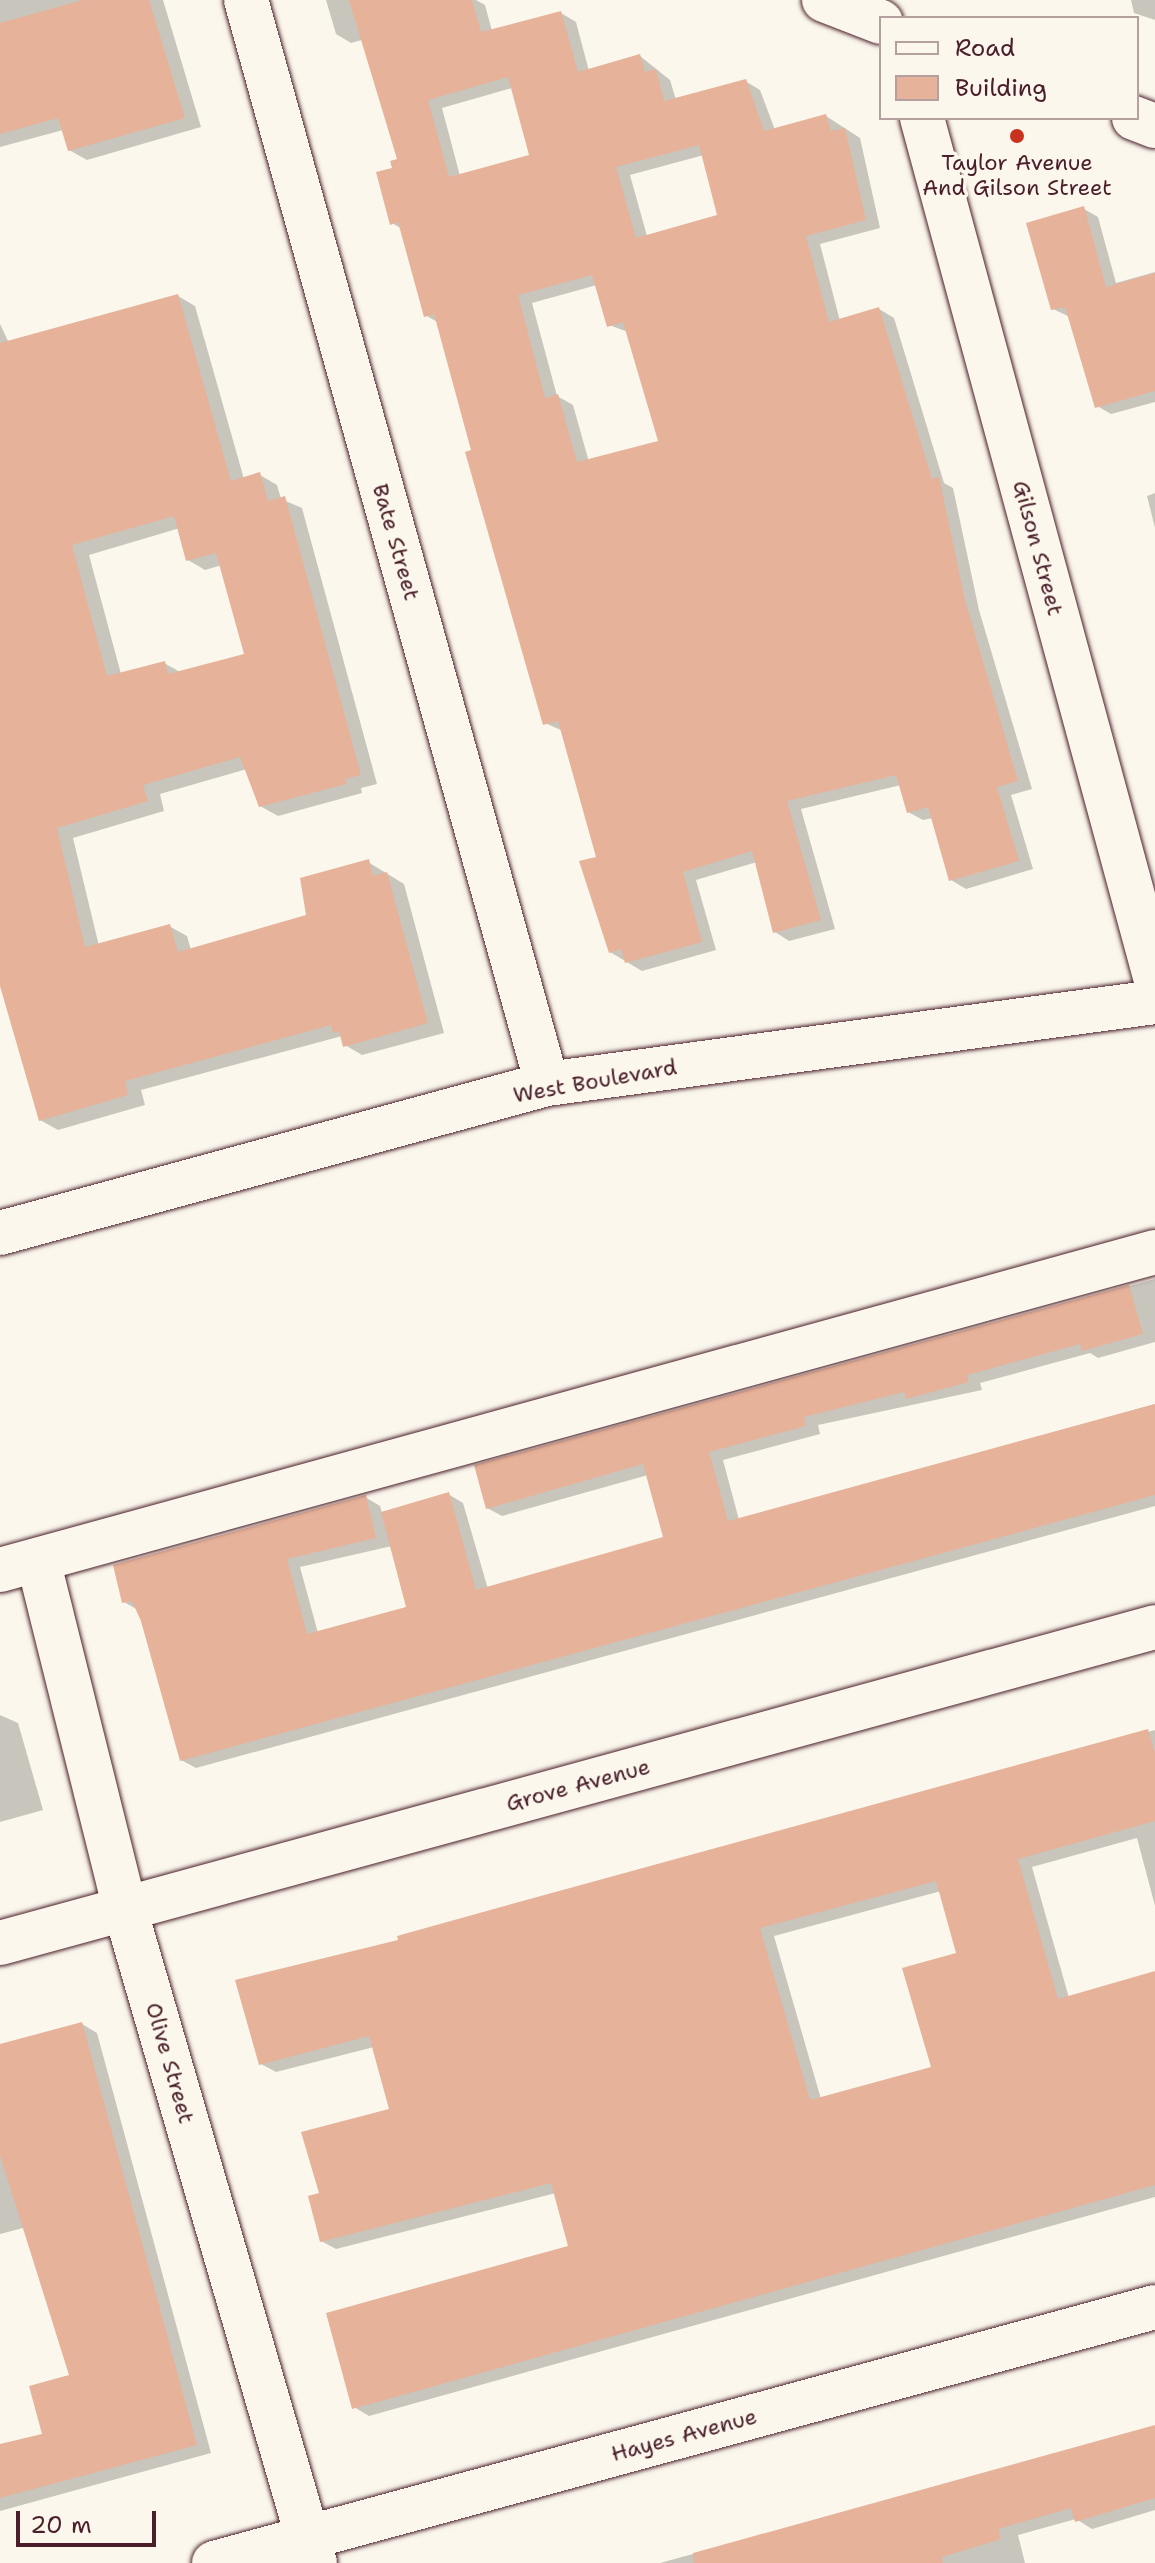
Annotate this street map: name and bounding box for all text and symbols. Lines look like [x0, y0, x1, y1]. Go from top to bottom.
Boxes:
legend [879, 16, 1139, 120]
text: Road [955, 32, 1015, 64]
text: Building [955, 72, 1047, 104]
marker: Taylor Avenue And Gilson Street [1008, 127, 1026, 145]
place label: Taylor Avenue And Gilson Street [922, 149, 1112, 200]
street label: Gilson Street [1007, 478, 1069, 618]
street label: Bate Street [367, 481, 425, 603]
street label: West Boulevard [511, 1054, 679, 1108]
street label: Grove Avenue [503, 1753, 653, 1817]
street label: Olive Street [140, 1999, 200, 2127]
street label: Hayes Avenue [608, 2403, 760, 2467]
scale bar [20, 2495, 160, 2545]
text: 20 m [30, 2509, 92, 2541]

